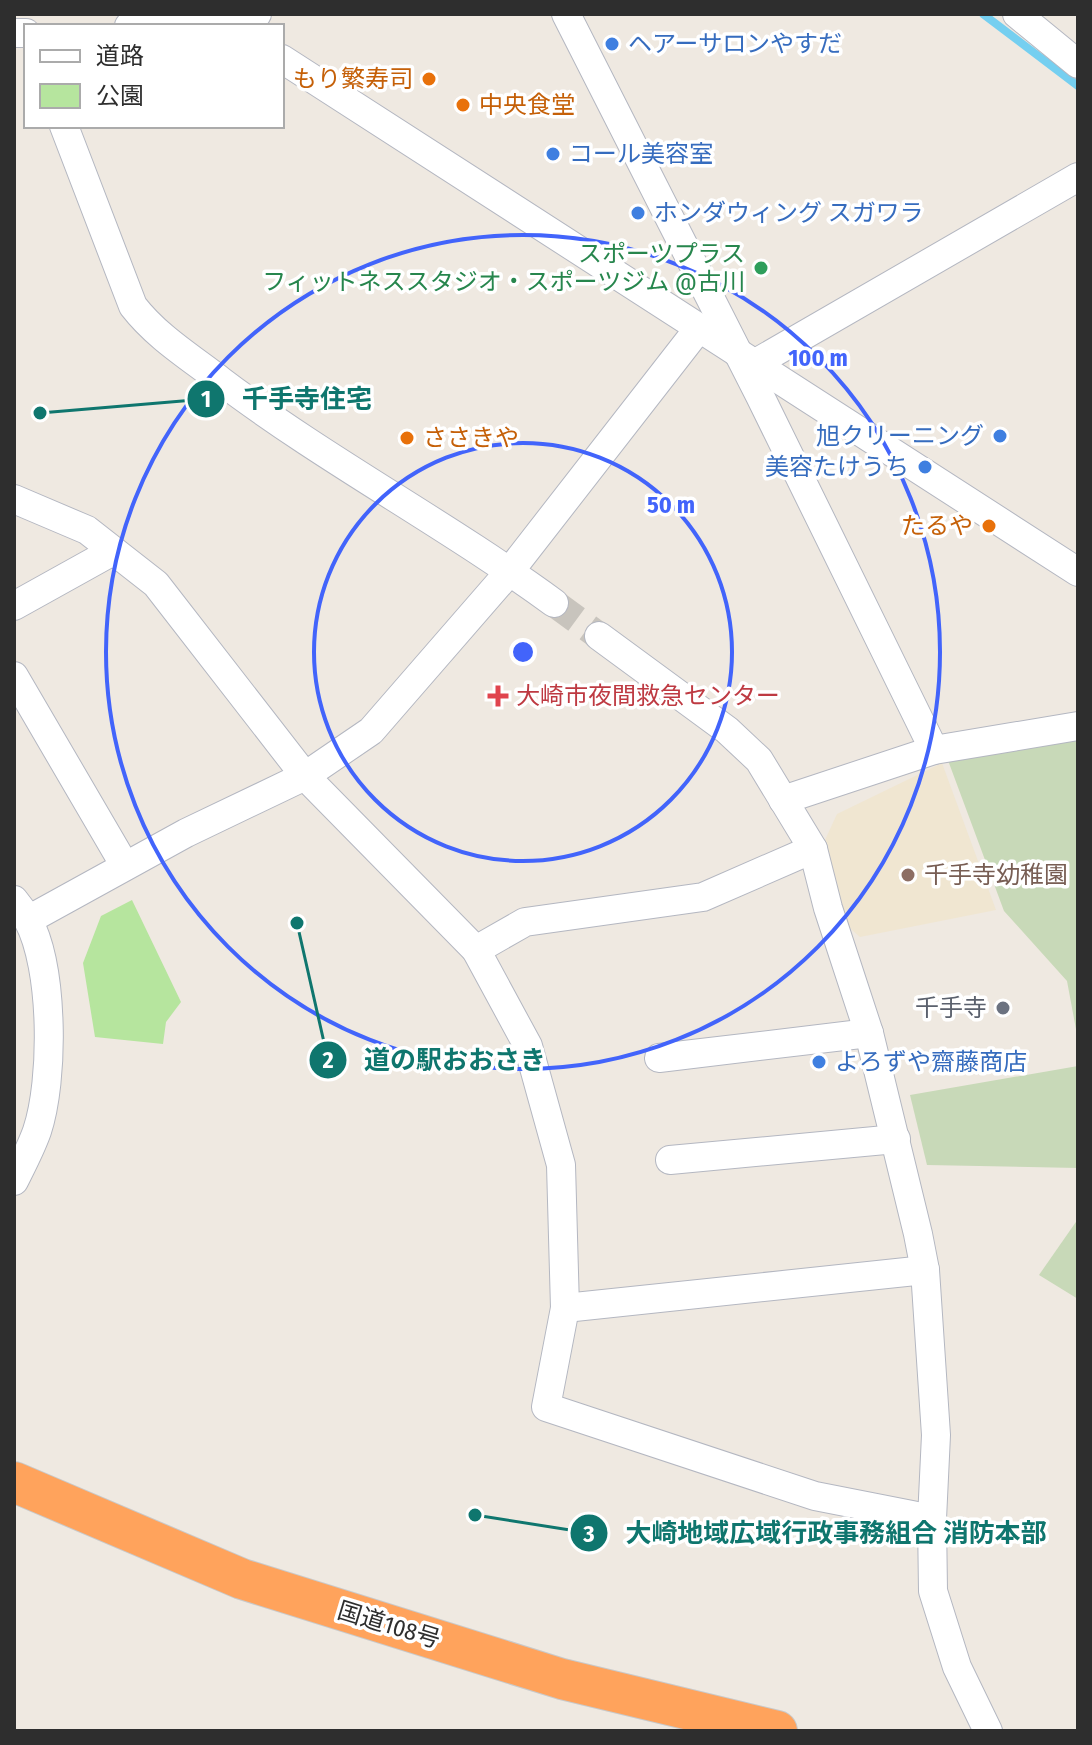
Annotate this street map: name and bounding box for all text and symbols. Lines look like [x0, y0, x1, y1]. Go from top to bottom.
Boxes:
legend [24, 24, 284, 128]
place label: ヘアーサロンやすだ [628, 30, 842, 58]
marker: ヘアーサロンやすだ [603, 35, 621, 53]
text: 道路 [96, 42, 144, 70]
place label: もり繁寿司 [293, 65, 413, 93]
marker: もり繁寿司 [420, 70, 438, 88]
text: 公園 [96, 82, 144, 110]
place label: 中央食堂 [479, 91, 575, 119]
marker: 中央食堂 [454, 96, 472, 114]
place label: コール美容室 [569, 140, 713, 168]
marker: コール美容室 [544, 145, 562, 163]
place label: ホンダウィング スガワラ [654, 199, 924, 227]
marker: ホンダウィング スガワラ [629, 204, 647, 222]
place label: スポーツプラス フィットネススタジオ・スポーツジム @古川 [262, 240, 745, 296]
marker: スポーツプラス フィットネススタジオ・スポーツジム @古川 [752, 259, 770, 277]
text: 100 m [788, 344, 848, 372]
callout: 千手寺住宅 [186, 374, 388, 424]
text: 千手寺住宅 [242, 384, 372, 415]
text: 1 [201, 385, 211, 413]
place label: 旭クリーニング [816, 422, 984, 450]
place label: ささきや [423, 424, 519, 452]
marker: 旭クリーニング [991, 427, 1009, 445]
marker: ささきや [398, 429, 416, 447]
place label: 美容たけうち [765, 453, 909, 481]
marker: 美容たけうち [916, 458, 934, 476]
text: 50 m [647, 491, 695, 519]
place label: たるや [901, 512, 973, 540]
marker: たるや [980, 517, 998, 535]
centre of rings [509, 638, 537, 666]
place label: 大崎市夜間救急センター [516, 682, 780, 710]
marker: 大崎市夜間救急センター [487, 685, 509, 707]
place label: 千手寺幼稚園 [924, 861, 1068, 889]
marker: 千手寺幼稚園 [899, 866, 917, 884]
place label: 千手寺 [915, 994, 987, 1022]
marker: 千手寺 [994, 999, 1012, 1017]
callout: 道の駅おおさき [308, 1035, 562, 1085]
text: 道の駅おおさき [364, 1045, 546, 1076]
text: 2 [321, 1046, 334, 1074]
place label: よろずや齋藤商店 [835, 1048, 1027, 1076]
marker: よろずや齋藤商店 [810, 1053, 828, 1071]
callout: 大崎地域広域行政事務組合 消防本部 [569, 1508, 1062, 1558]
text: 大崎地域広域行政事務組合 消防本部 [625, 1518, 1047, 1549]
text: 3 [582, 1520, 595, 1548]
street label: 国道108号 [334, 1596, 444, 1654]

